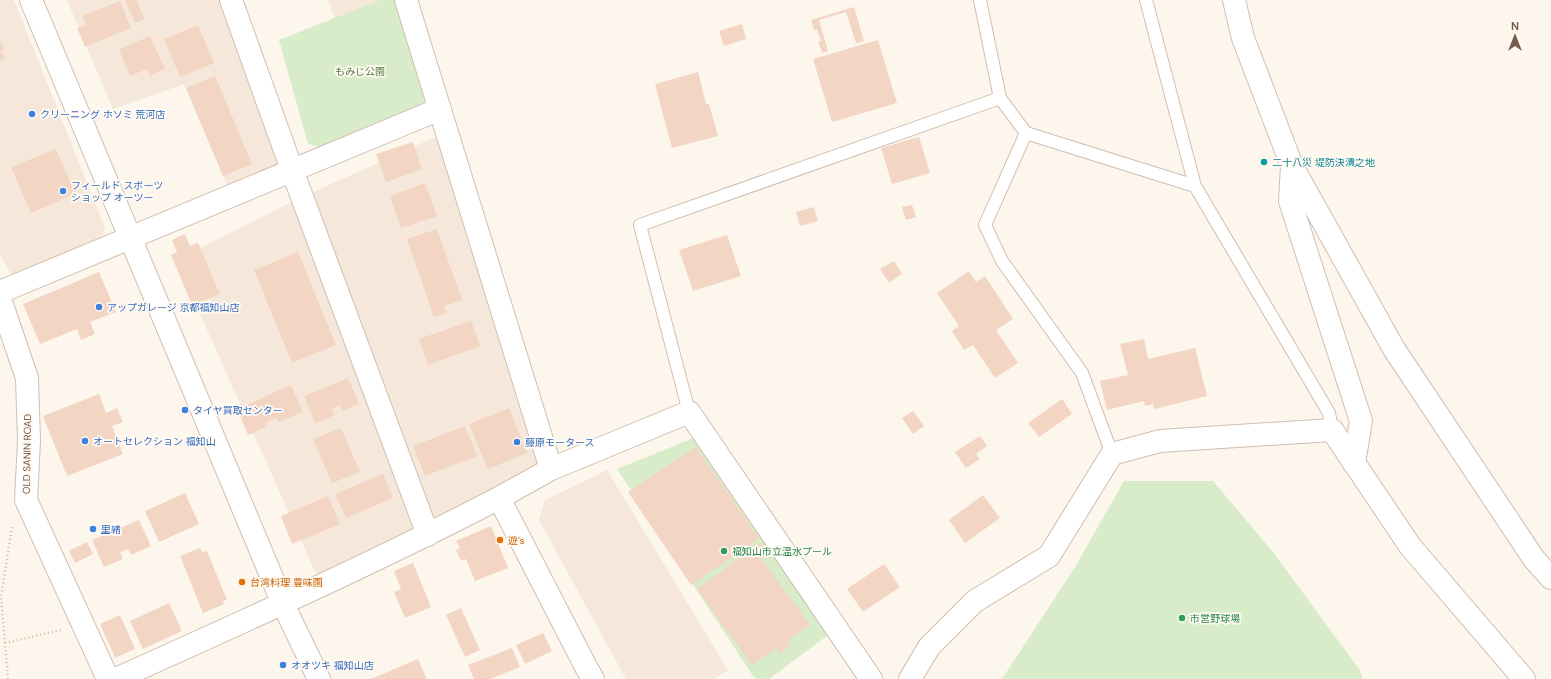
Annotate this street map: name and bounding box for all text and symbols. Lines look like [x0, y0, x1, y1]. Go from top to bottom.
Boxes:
north arrow [1495, 16, 1535, 56]
text: N [1511, 19, 1519, 33]
park label: もみじ公園 [335, 65, 385, 78]
place label: クリーニング ホソミ 荒河店 [40, 108, 165, 121]
marker: クリーニング ホソミ 荒河店 [27, 109, 37, 119]
place label: 二十八災 堤防決潰之地 [1272, 156, 1376, 169]
marker: 二十八災 堤防決潰之地 [1259, 157, 1269, 167]
place label: フィールド スポーツ ショップ オーツー [71, 179, 163, 204]
marker: フィールド スポーツ ショップ オーツー [58, 186, 68, 196]
place label: アップガレージ 京都福知山店 [107, 301, 239, 314]
marker: アップガレージ 京都福知山店 [94, 302, 104, 312]
place label: タイヤ買取センター [193, 404, 283, 417]
marker: タイヤ買取センター [180, 405, 190, 415]
street label: OLD SANIN ROAD [20, 414, 34, 494]
place label: オートセレクション 福知山 [93, 435, 216, 448]
marker: オートセレクション 福知山 [80, 436, 90, 446]
place label: 藤原モータース [525, 436, 595, 449]
marker: 藤原モータース [512, 437, 522, 447]
place label: 里緒 [101, 523, 121, 536]
marker: 里緒 [88, 524, 98, 534]
place label: 遊's [508, 534, 525, 547]
marker: 遊's [495, 535, 505, 545]
place label: 福知山市立温水プール [732, 545, 832, 558]
marker: 福知山市立温水プール [719, 546, 729, 556]
place label: 台湾料理 豊味園 [250, 576, 323, 589]
marker: 台湾料理 豊味園 [237, 577, 247, 587]
place label: 市営野球場 [1190, 612, 1240, 625]
marker: 市営野球場 [1177, 613, 1187, 623]
place label: オオツキ 福知山店 [291, 659, 374, 672]
marker: オオツキ 福知山店 [278, 660, 288, 670]

